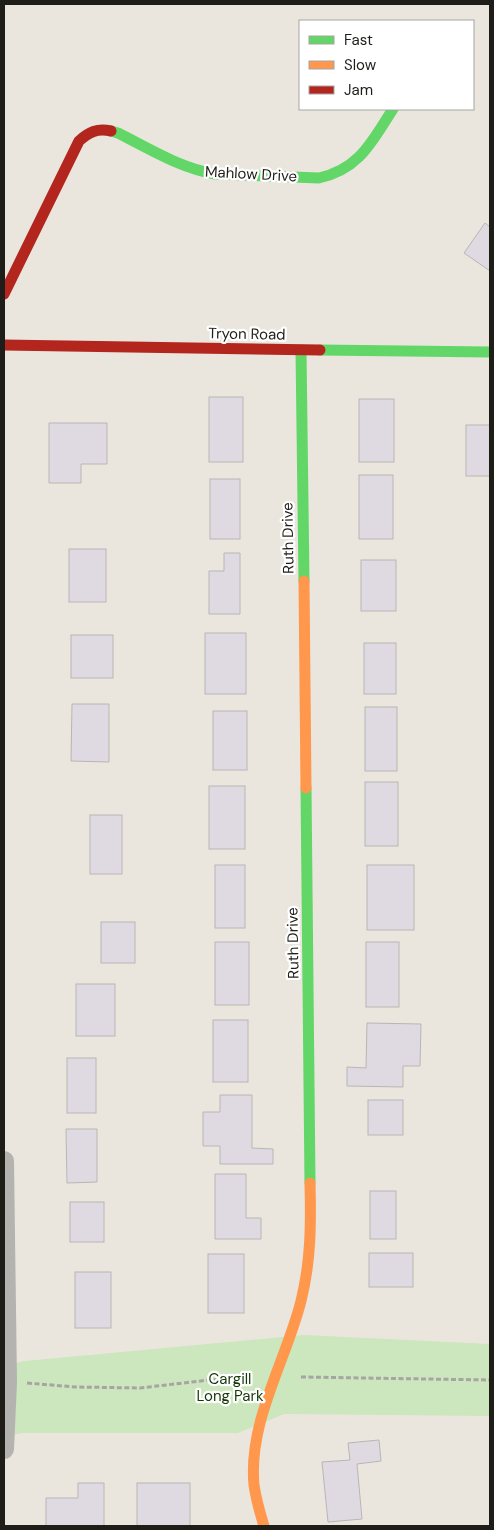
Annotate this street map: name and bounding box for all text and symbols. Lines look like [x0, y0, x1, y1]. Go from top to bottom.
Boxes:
legend [299, 20, 474, 110]
text: Fast [344, 30, 373, 50]
text: Slow [344, 55, 377, 75]
text: Jam [344, 80, 373, 100]
street label: Mahlow Drive [204, 162, 298, 186]
street label: Tryon Road [208, 323, 286, 345]
street label: Ruth Drive [277, 502, 299, 574]
street label: Ruth Drive [282, 907, 304, 979]
park label: Cargill Long Park [196, 1369, 264, 1406]

